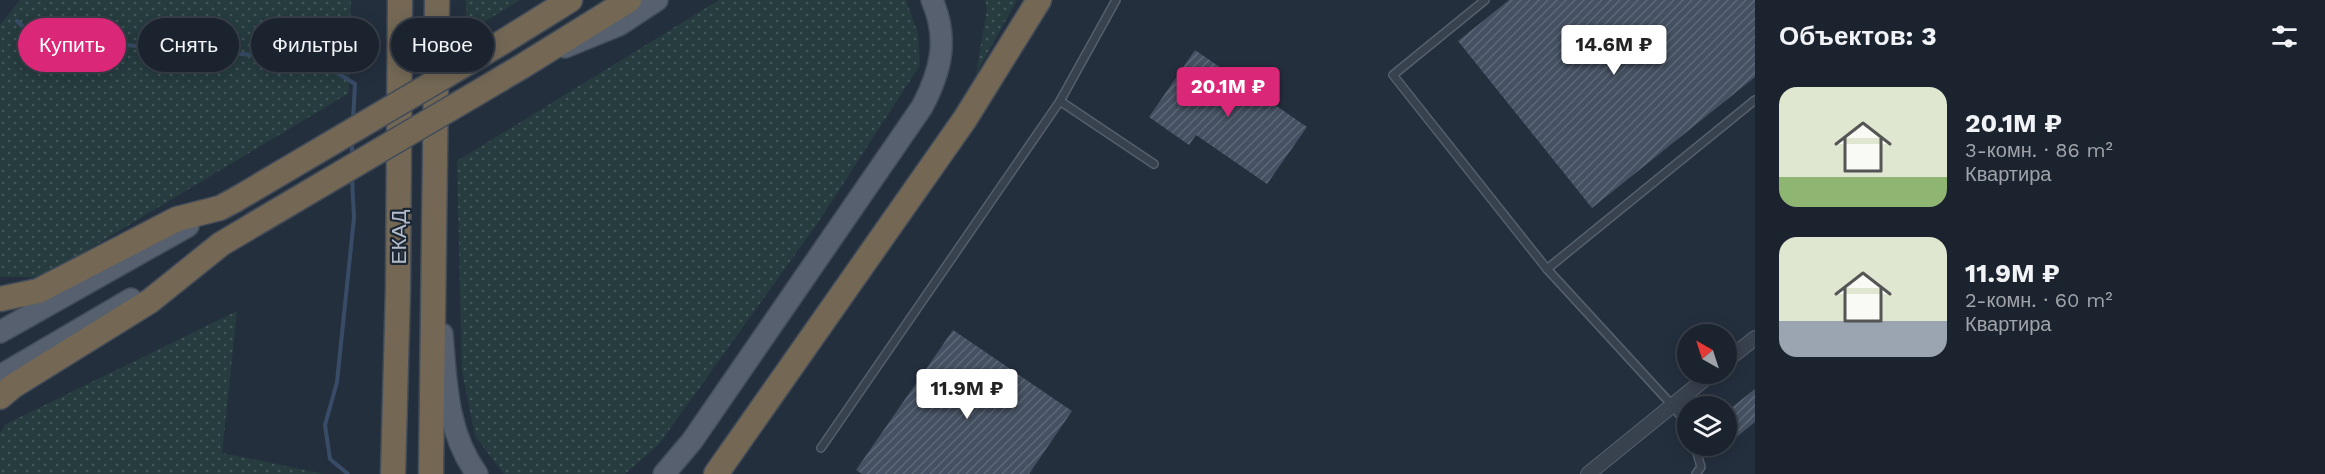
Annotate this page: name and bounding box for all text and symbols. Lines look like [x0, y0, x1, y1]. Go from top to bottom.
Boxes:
chip: Купить [18, 18, 126, 72]
chip: Снять [138, 18, 239, 72]
chip: Фильтры [251, 18, 379, 72]
chip: Новое [391, 18, 494, 72]
icon: filters [2268, 20, 2301, 53]
text: Объектов: 3 [1779, 21, 1937, 51]
pin: 14.6M ₽ [1559, 25, 1669, 76]
text: 14.6M ₽ [1575, 32, 1653, 56]
pin: 20.1M ₽ [1173, 67, 1283, 118]
text: 20.1M ₽ [1191, 74, 1265, 98]
text: 20.1M ₽ [1965, 108, 2062, 138]
icon: home [1827, 111, 1899, 183]
text: 3-комн. · 86 m² [1965, 138, 2113, 162]
text: Квартира [1965, 162, 2051, 186]
street label: ЕКАД [386, 209, 411, 265]
text: 11.9M ₽ [1965, 258, 2060, 288]
icon: home [1827, 261, 1899, 333]
text: 2-комн. · 60 m² [1965, 288, 2113, 312]
text: Квартира [1965, 312, 2051, 336]
north arrow [1677, 324, 1737, 384]
map controls [1677, 324, 1737, 456]
pin: 11.9M ₽ [912, 369, 1022, 420]
text: 11.9M ₽ [930, 376, 1004, 400]
button: layers [1677, 396, 1737, 456]

